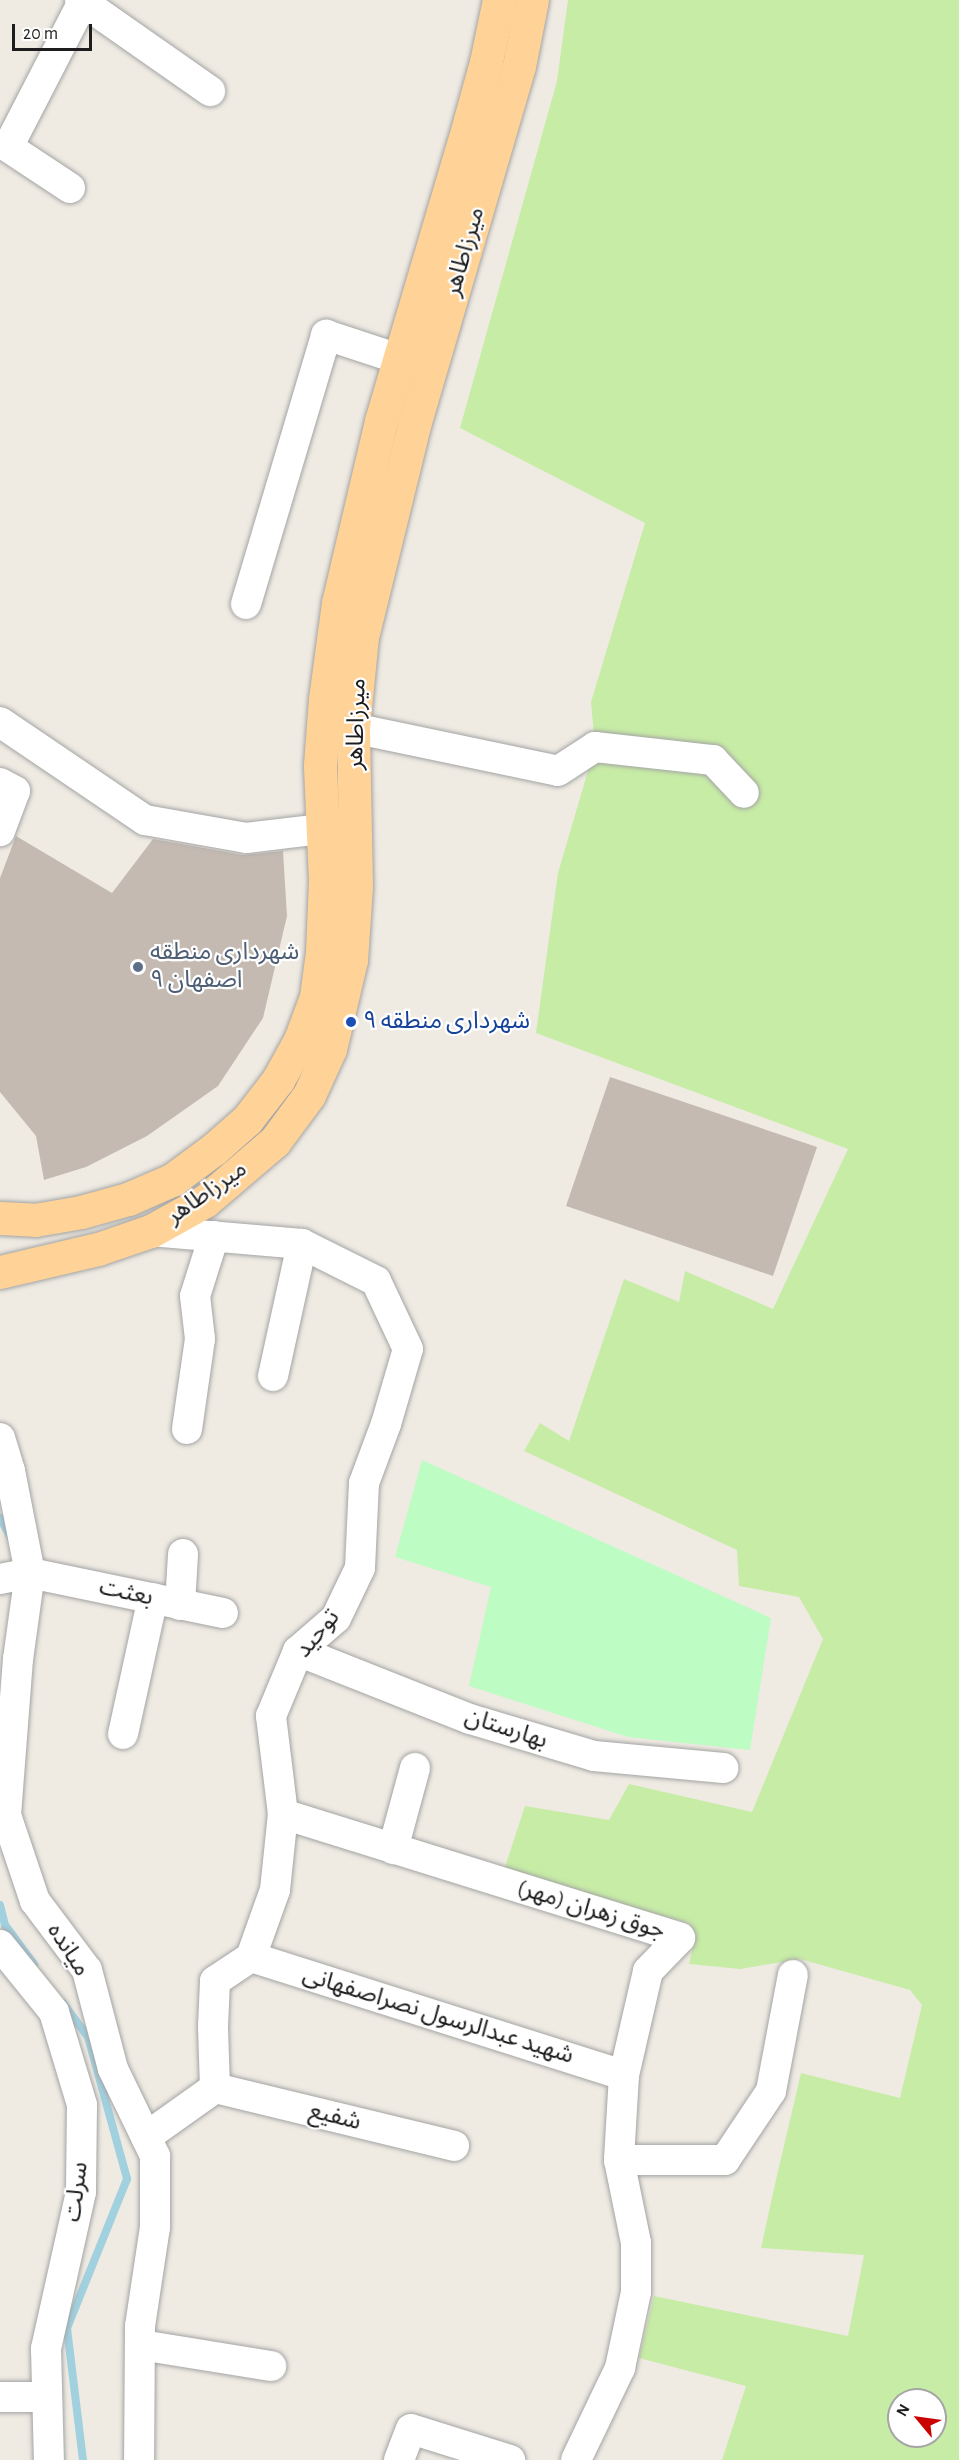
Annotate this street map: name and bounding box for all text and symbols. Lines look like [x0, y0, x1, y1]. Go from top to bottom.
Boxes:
scale bar [15, 12, 94, 50]
text: 20 m [23, 25, 58, 43]
street label: میرزاطاهر [439, 204, 491, 300]
street label: میرزاطاهر [341, 678, 373, 770]
place label: شهرداری منطقه ۹ اصفهان [150, 939, 299, 995]
marker: شهرداری منطقه ۹ اصفهان [131, 960, 145, 974]
place label: شهرداری منطقه ۹ [363, 1008, 530, 1036]
marker: شهرداری منطقه ۹ [344, 1015, 358, 1029]
street label: میرزاطاهر [161, 1155, 253, 1231]
street label: بعثت [97, 1573, 155, 1613]
street label: توحید [289, 1604, 347, 1664]
street label: بهارستان [461, 1702, 551, 1756]
street label: جوق زهران (مهر) [514, 1874, 668, 1946]
street label: میانده [40, 1918, 96, 1982]
street label: شهید عبدالرسول نصراصفهانی [299, 1961, 577, 2071]
street label: شفیع [306, 2097, 364, 2137]
street label: سرلت [59, 2160, 95, 2224]
north arrow [887, 2388, 947, 2448]
text: N [893, 2401, 913, 2419]

